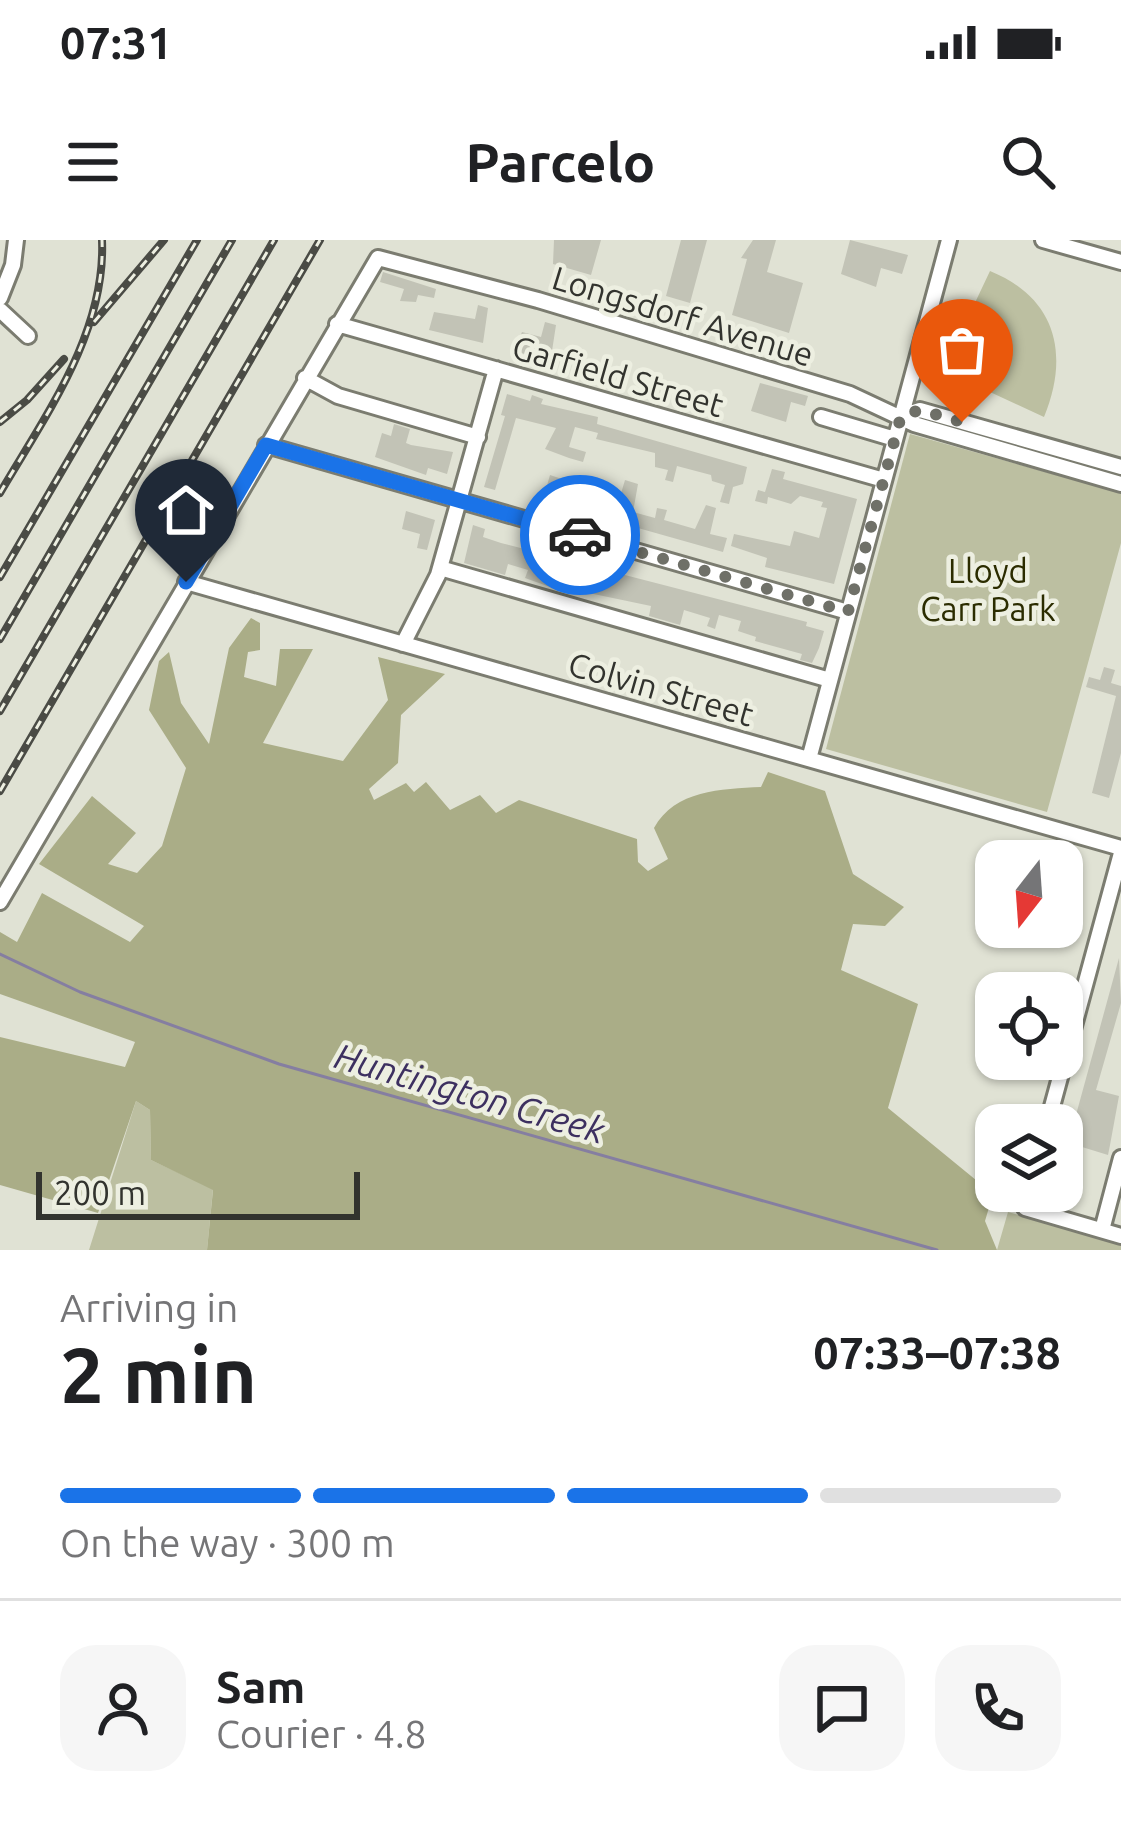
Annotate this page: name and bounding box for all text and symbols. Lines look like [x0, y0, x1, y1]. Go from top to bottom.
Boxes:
text: 07:31 [60, 17, 173, 68]
icon: menu [60, 129, 126, 195]
icon: search [995, 129, 1061, 195]
text: Parcelo [466, 132, 655, 192]
street label: Longsdorf Avenue [548, 258, 818, 373]
pin [911, 299, 1013, 422]
icon: bag [929, 317, 995, 383]
street label: Garfield Street [508, 328, 728, 423]
pin [135, 459, 237, 582]
courier [520, 475, 640, 595]
icon: home [153, 477, 219, 543]
icon: car [547, 502, 613, 568]
park label: Lloyd Carr Park [920, 552, 1056, 627]
street label: Colvin Street [564, 644, 758, 733]
north arrow [975, 840, 1083, 948]
map controls [975, 840, 1083, 1212]
button: locate [975, 972, 1083, 1080]
water label: Huntington Creek [330, 1034, 611, 1151]
button: layers [975, 1104, 1083, 1212]
scale bar [36, 1166, 360, 1219]
text: 200 m [54, 1174, 146, 1211]
text: Arriving in [60, 1286, 238, 1329]
text: 07:33–07:38 [813, 1327, 1061, 1378]
text: 2 min [60, 1330, 257, 1418]
text: On the way · 300 m [60, 1521, 395, 1564]
button: person [60, 1645, 186, 1771]
button: chat [779, 1645, 905, 1771]
button: phone [935, 1645, 1061, 1771]
text: Sam [216, 1661, 305, 1712]
text: Courier · 4.8 [216, 1712, 427, 1755]

